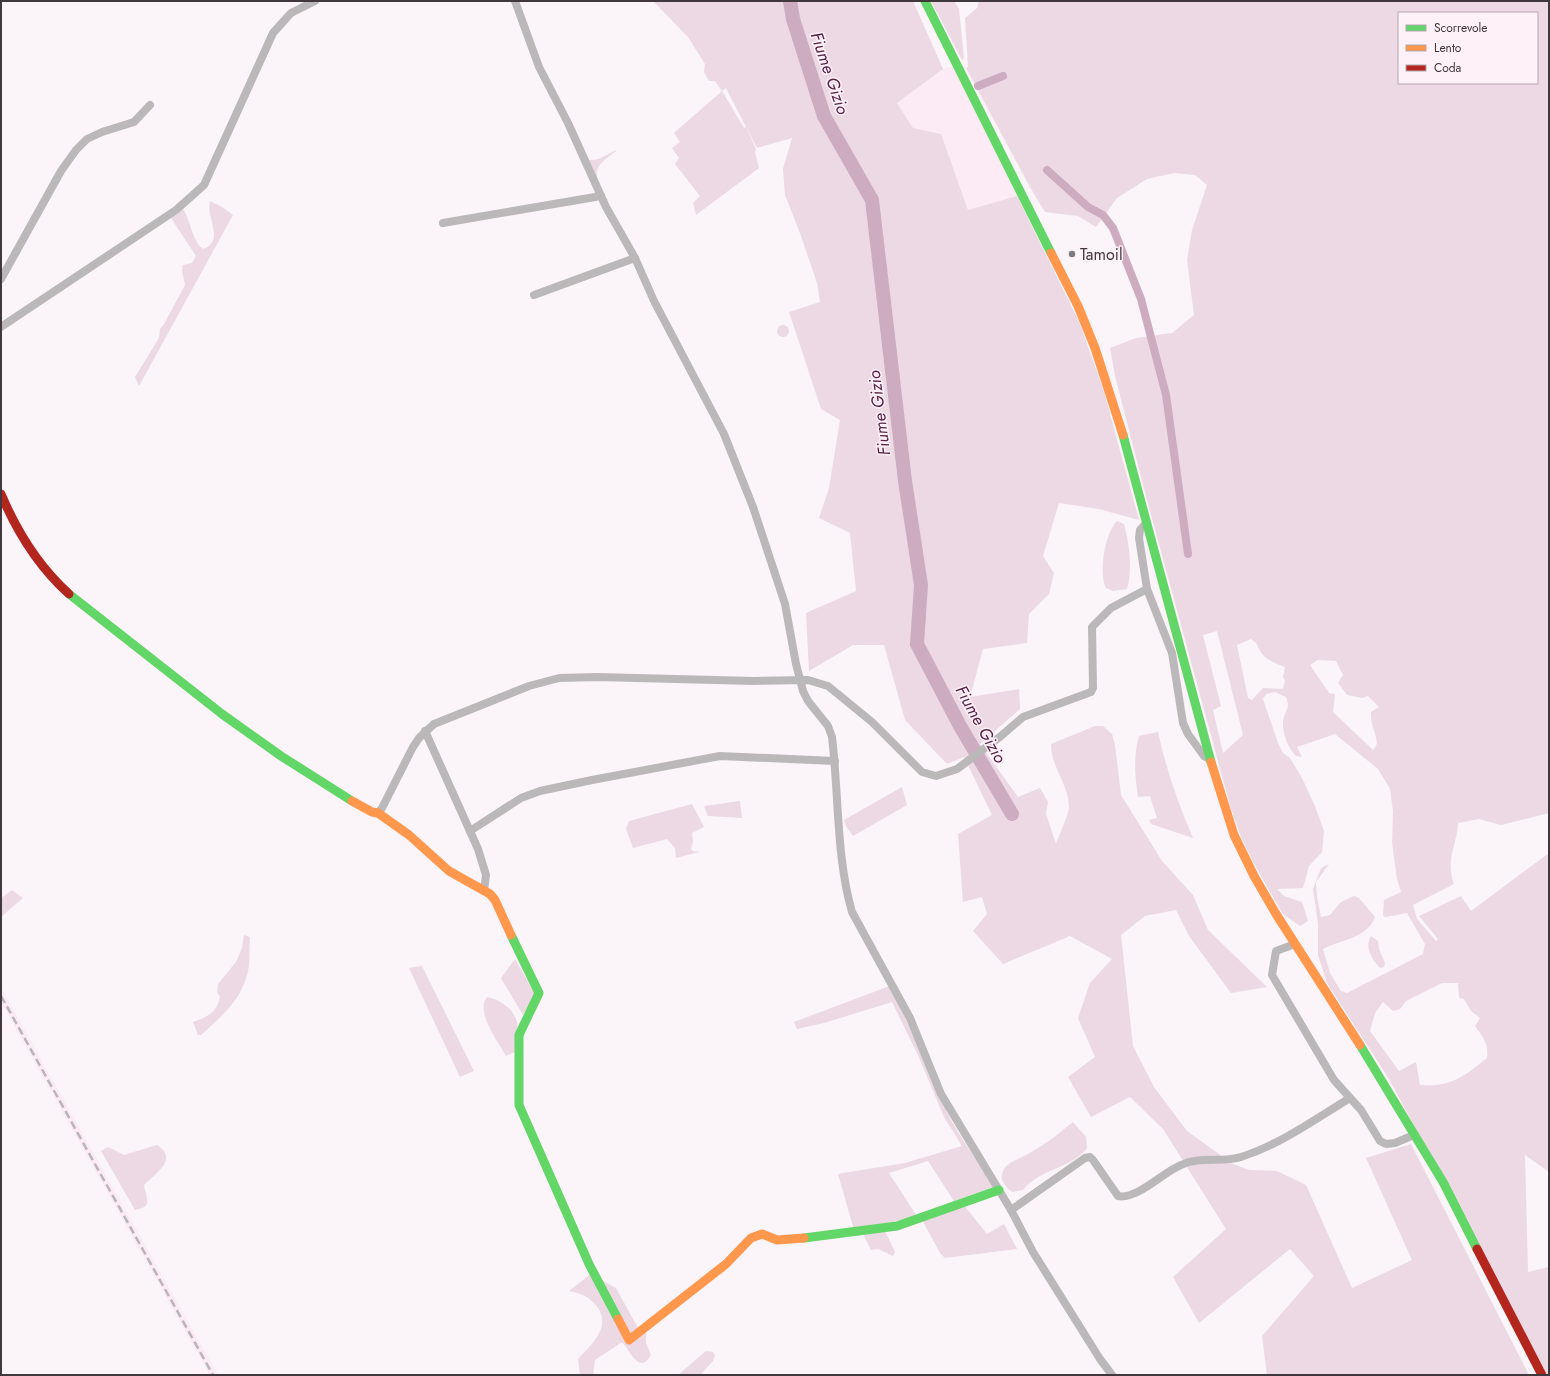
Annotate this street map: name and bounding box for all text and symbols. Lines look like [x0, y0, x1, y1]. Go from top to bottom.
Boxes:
legend [1398, 12, 1538, 84]
text: Scorrevole [1434, 19, 1488, 37]
water label: Fiume Gizio [805, 29, 855, 117]
text: Lento [1434, 39, 1462, 57]
text: Coda [1434, 59, 1462, 77]
place label: Tamoil [1080, 243, 1123, 266]
marker: Tamoil [1067, 249, 1077, 259]
water label: Fiume Gizio [862, 369, 896, 457]
water label: Fiume Gizio [950, 681, 1012, 767]

